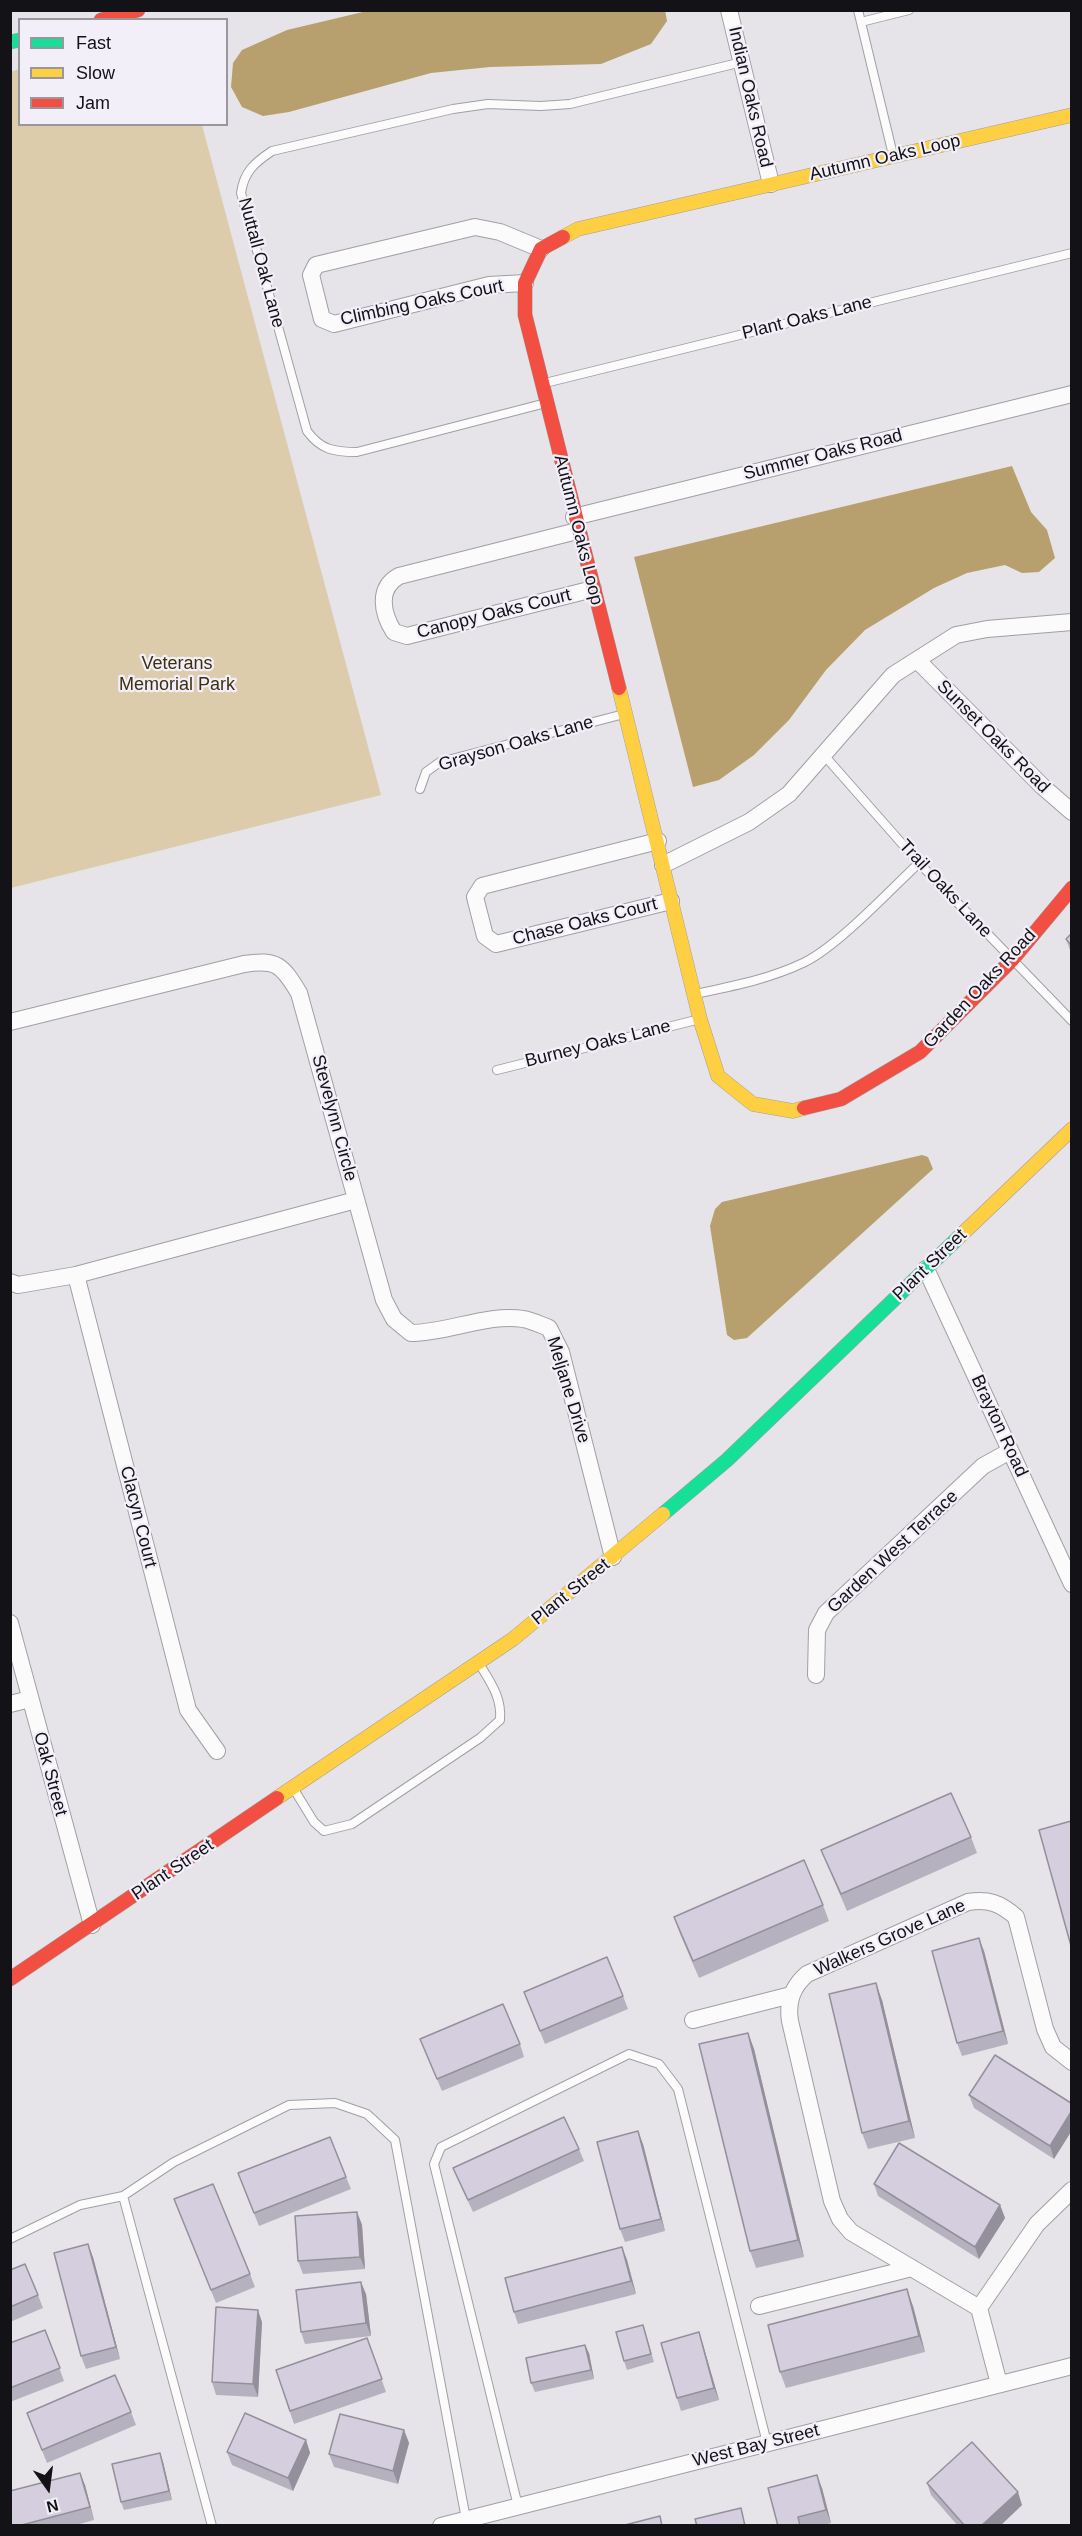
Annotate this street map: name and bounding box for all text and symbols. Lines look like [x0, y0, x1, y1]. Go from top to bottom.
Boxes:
legend [18, 18, 228, 126]
street label: Indian Oaks Road [723, 24, 777, 170]
text: Fast [76, 33, 111, 53]
text: Slow [76, 63, 115, 83]
text: Jam [76, 93, 110, 113]
street label: Autumn Oaks Loop [808, 130, 962, 186]
street label: Nuttall Oak Lane [233, 195, 289, 331]
street label: Climbing Oaks Court [339, 275, 505, 331]
street label: Plant Oaks Lane [740, 291, 874, 345]
street label: Summer Oaks Road [741, 425, 905, 485]
street label: Autumn Oaks Loop [549, 453, 607, 607]
street label: Canopy Oaks Court [415, 584, 573, 644]
park label: Veterans Memorial Park [119, 653, 235, 696]
street label: Sunset Oaks Road [932, 676, 1054, 798]
street label: Grayson Oaks Lane [436, 712, 596, 776]
street label: Trail Oaks Lane [894, 835, 996, 943]
street label: Chase Oaks Court [511, 894, 659, 950]
street label: Garden Oaks Road [919, 925, 1041, 1053]
street label: Burney Oaks Lane [523, 1015, 673, 1073]
street label: Stevelynn Circle [307, 1052, 361, 1184]
street label: Plant Street [889, 1225, 971, 1305]
street label: Meljane Drive [542, 1334, 594, 1446]
street label: Brayton Road [966, 1372, 1032, 1480]
street label: Clacyn Court [115, 1464, 161, 1570]
street label: Garden West Terrace [823, 1486, 963, 1618]
street label: Plant Street [528, 1554, 614, 1630]
street label: Oak Street [28, 1730, 72, 1818]
street label: Plant Street [128, 1835, 218, 1905]
street label: Walkers Grove Lane [811, 1895, 969, 1981]
street label: West Bay Street [690, 2420, 822, 2472]
north arrow [18, 2458, 78, 2518]
text: N [45, 2496, 60, 2516]

